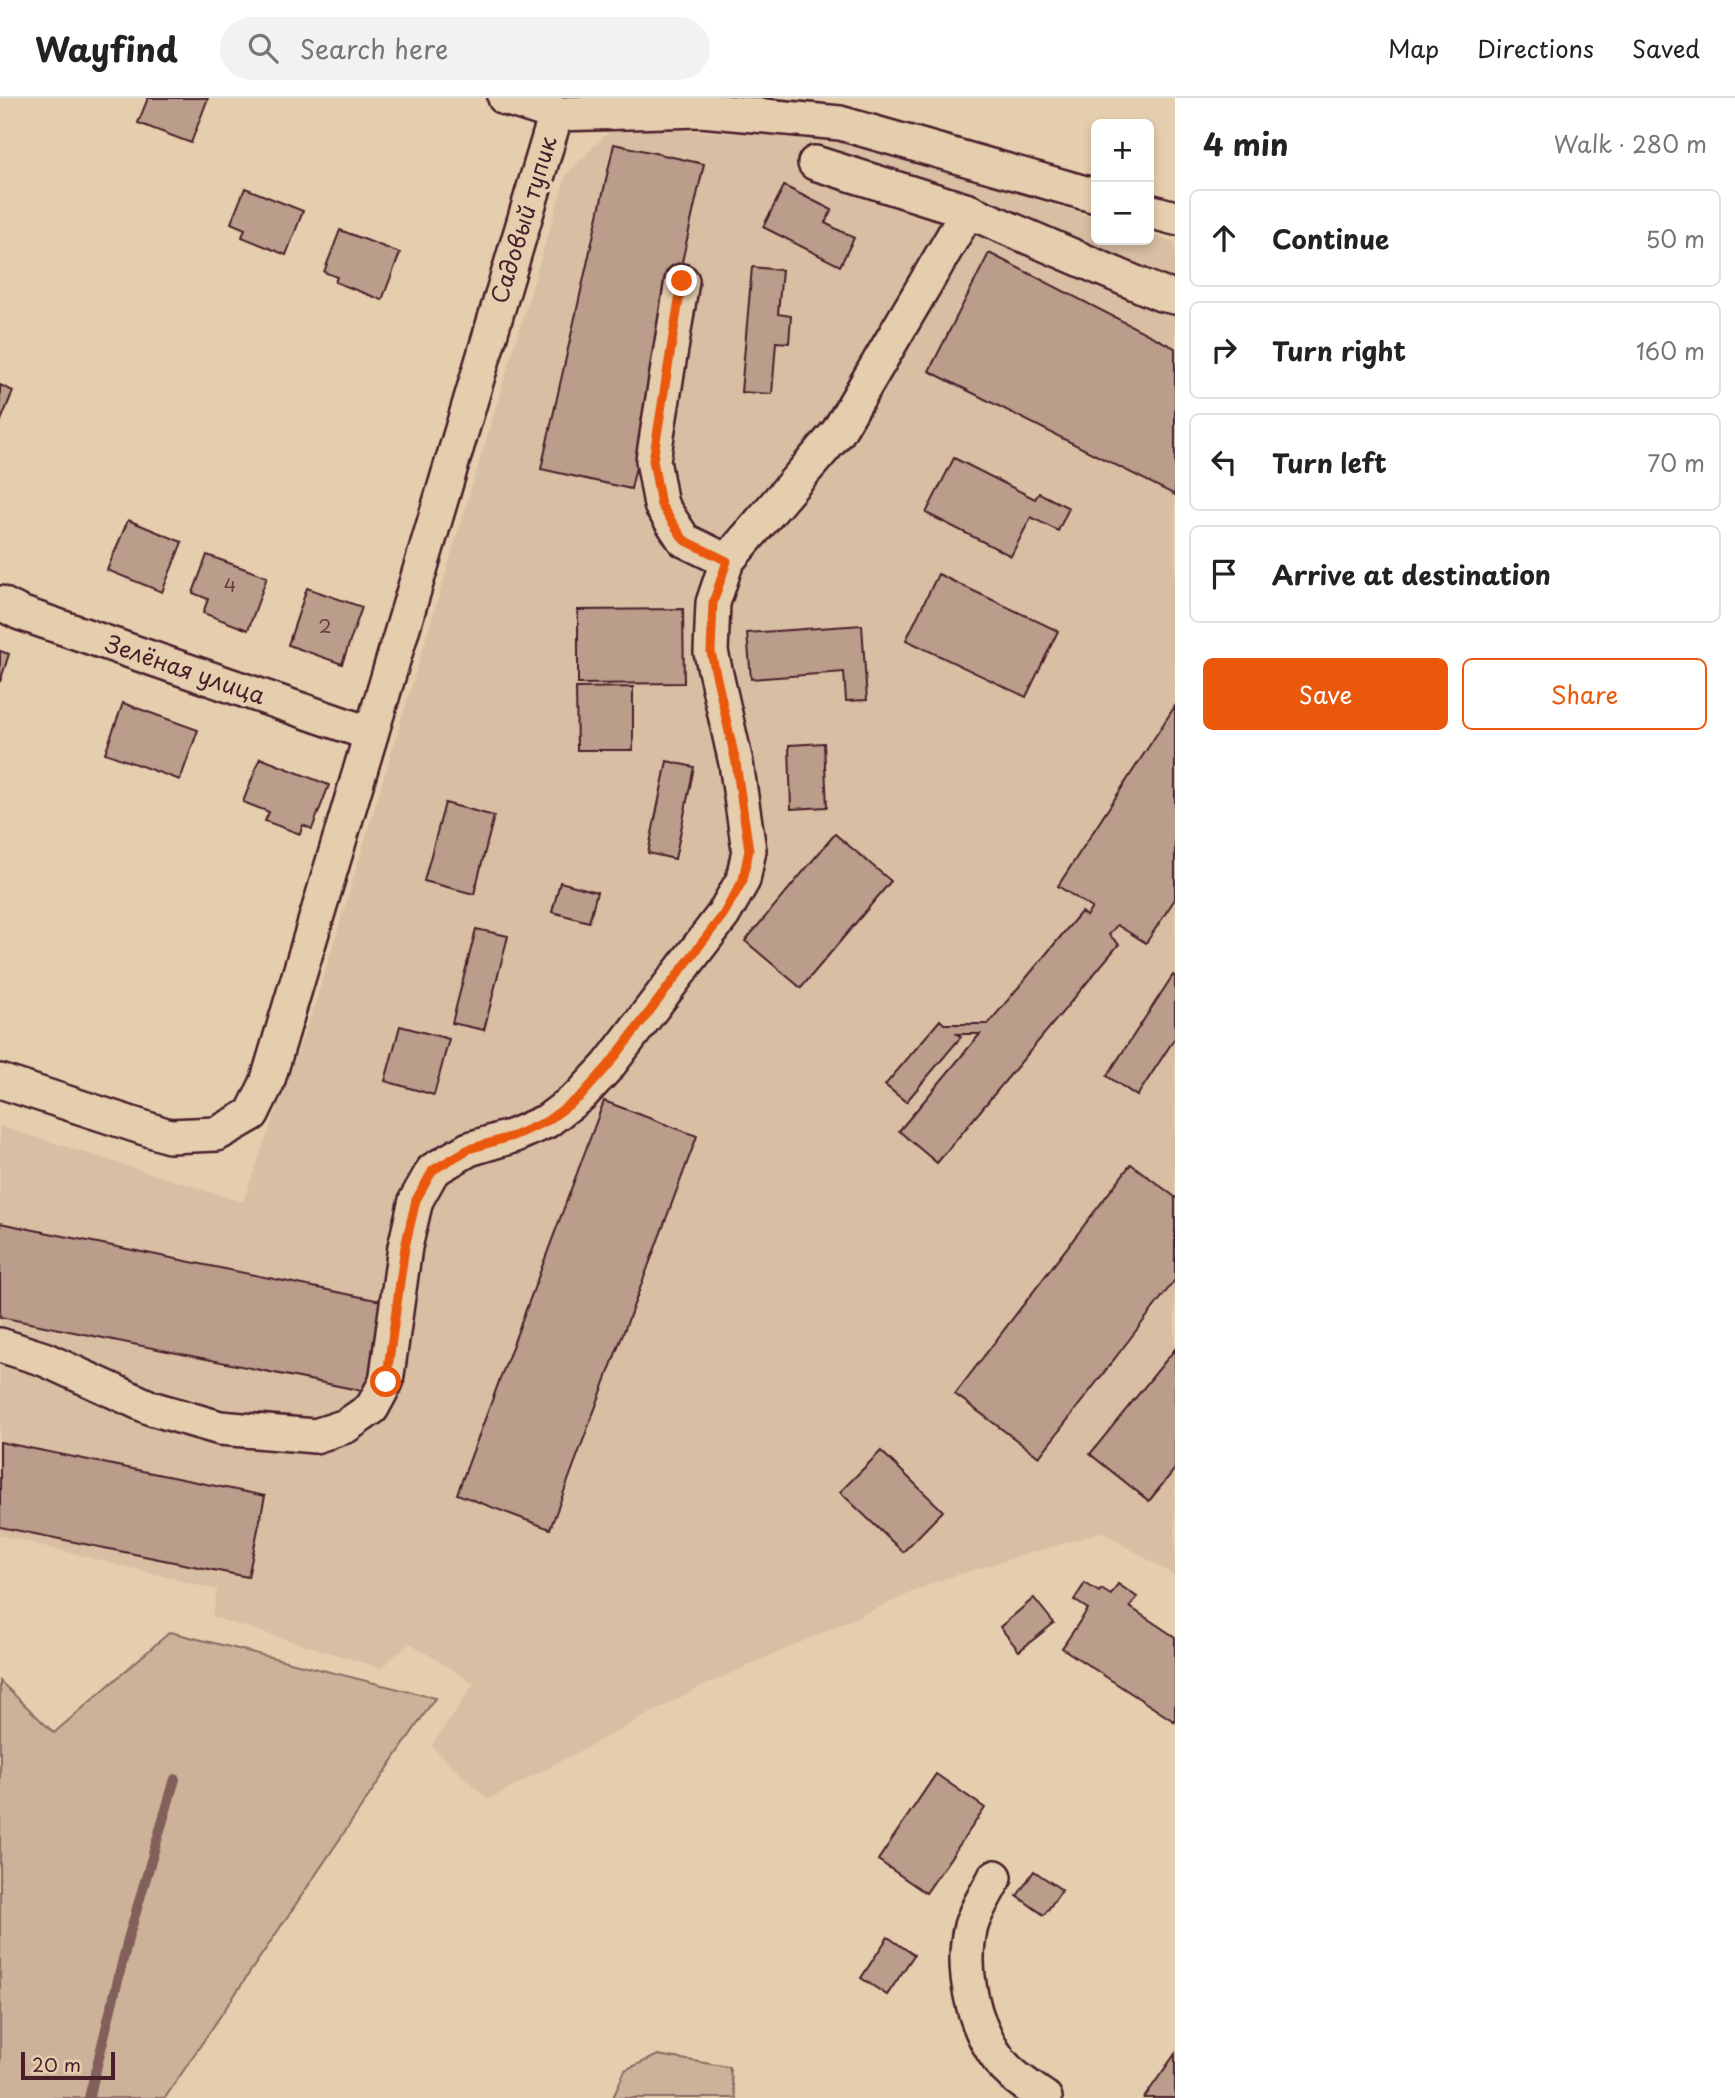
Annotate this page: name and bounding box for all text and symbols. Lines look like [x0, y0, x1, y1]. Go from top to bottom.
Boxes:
search box [220, 17, 710, 80]
text: Wayfind [35, 23, 178, 73]
icon: search [244, 29, 282, 67]
text: Search here [300, 29, 448, 68]
text: Map [1388, 30, 1439, 66]
text: Directions [1477, 30, 1594, 66]
text: Saved [1632, 30, 1700, 66]
map controls [1091, 119, 1154, 245]
button: + [1091, 119, 1154, 182]
text: 4 min [1203, 121, 1289, 166]
text: Walk · 280 m [1554, 126, 1707, 161]
street label: Садовый тупик [481, 131, 565, 307]
button: − [1091, 182, 1154, 245]
icon: ahead [1205, 219, 1243, 257]
text: Continue [1272, 219, 1389, 258]
text: 50 m [1645, 221, 1705, 256]
route end [666, 265, 697, 296]
icon: right [1205, 331, 1243, 369]
text: Turn right [1272, 331, 1406, 370]
text: 160 m [1636, 333, 1705, 368]
icon: left [1205, 443, 1243, 481]
text: Turn left [1272, 443, 1387, 482]
text: 70 m [1647, 445, 1705, 480]
icon: arrive [1205, 555, 1243, 593]
text: Arrive at destination [1272, 555, 1551, 594]
house number: 4 [224, 570, 236, 598]
house number: 2 [318, 611, 332, 639]
street label: Зелёная улица [101, 625, 271, 712]
button: Save [1203, 658, 1448, 730]
button: Share [1462, 658, 1707, 730]
route start [370, 1366, 401, 1397]
scale bar [21, 2049, 116, 2081]
text: 20 m [32, 2050, 81, 2078]

